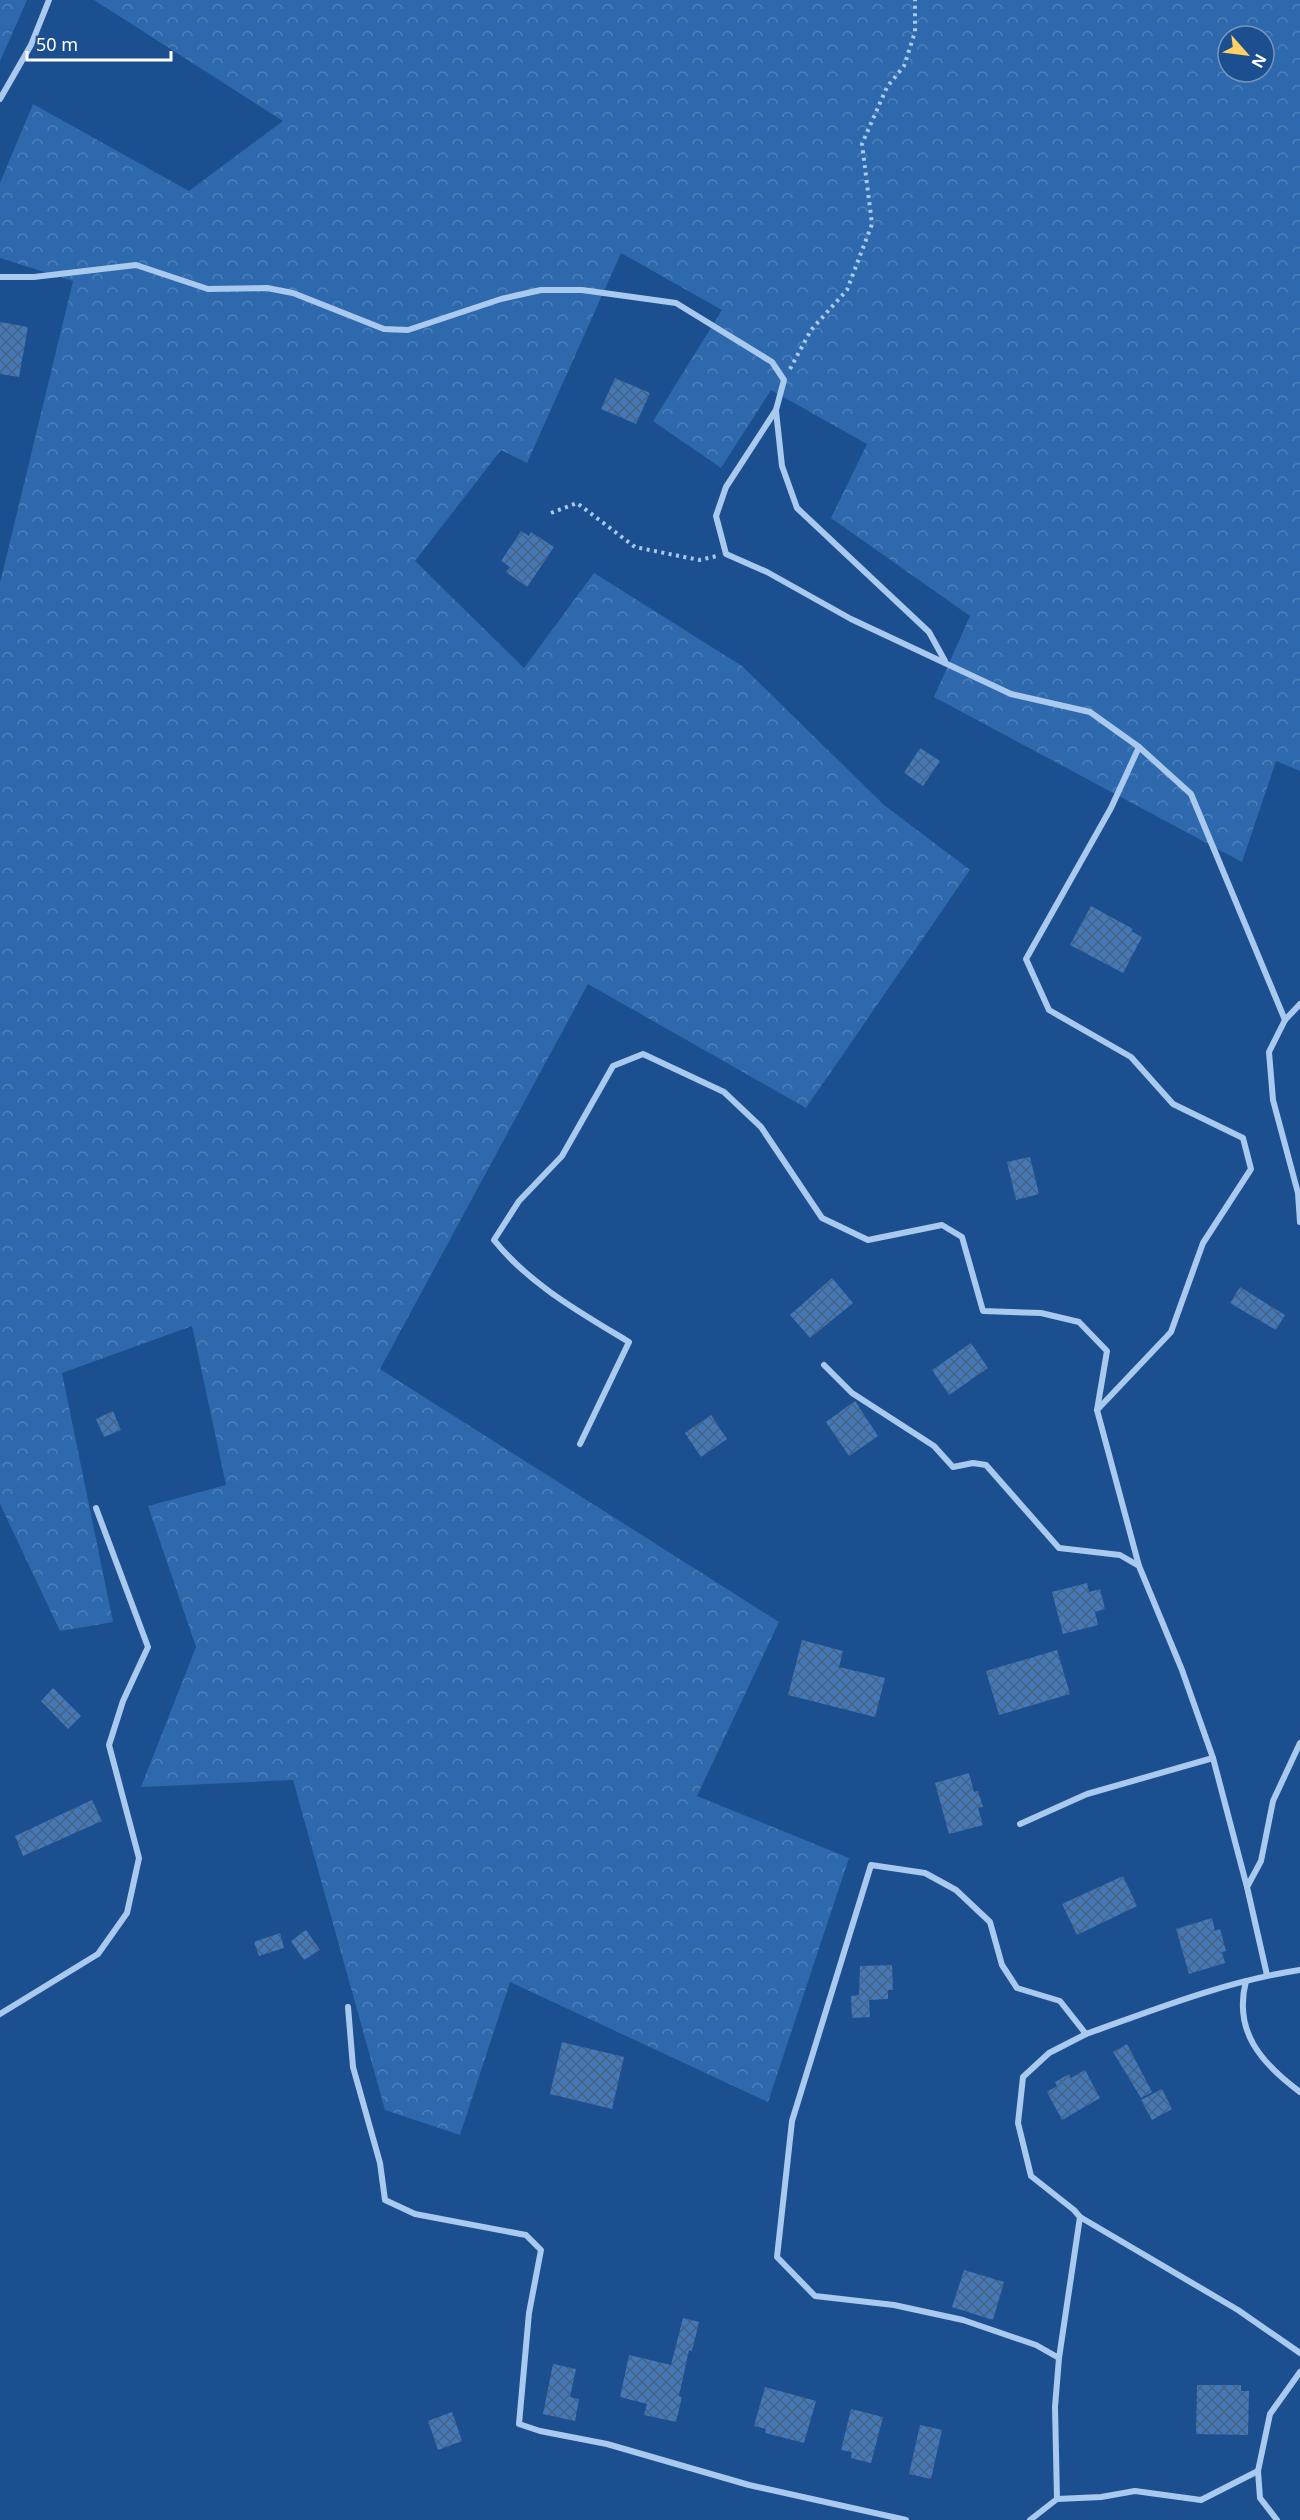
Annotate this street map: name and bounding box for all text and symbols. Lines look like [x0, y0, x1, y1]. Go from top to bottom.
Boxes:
scale bar [27, 24, 171, 62]
north arrow [1216, 24, 1276, 84]
text: 50 m [36, 32, 78, 56]
text: N [1246, 50, 1272, 72]

